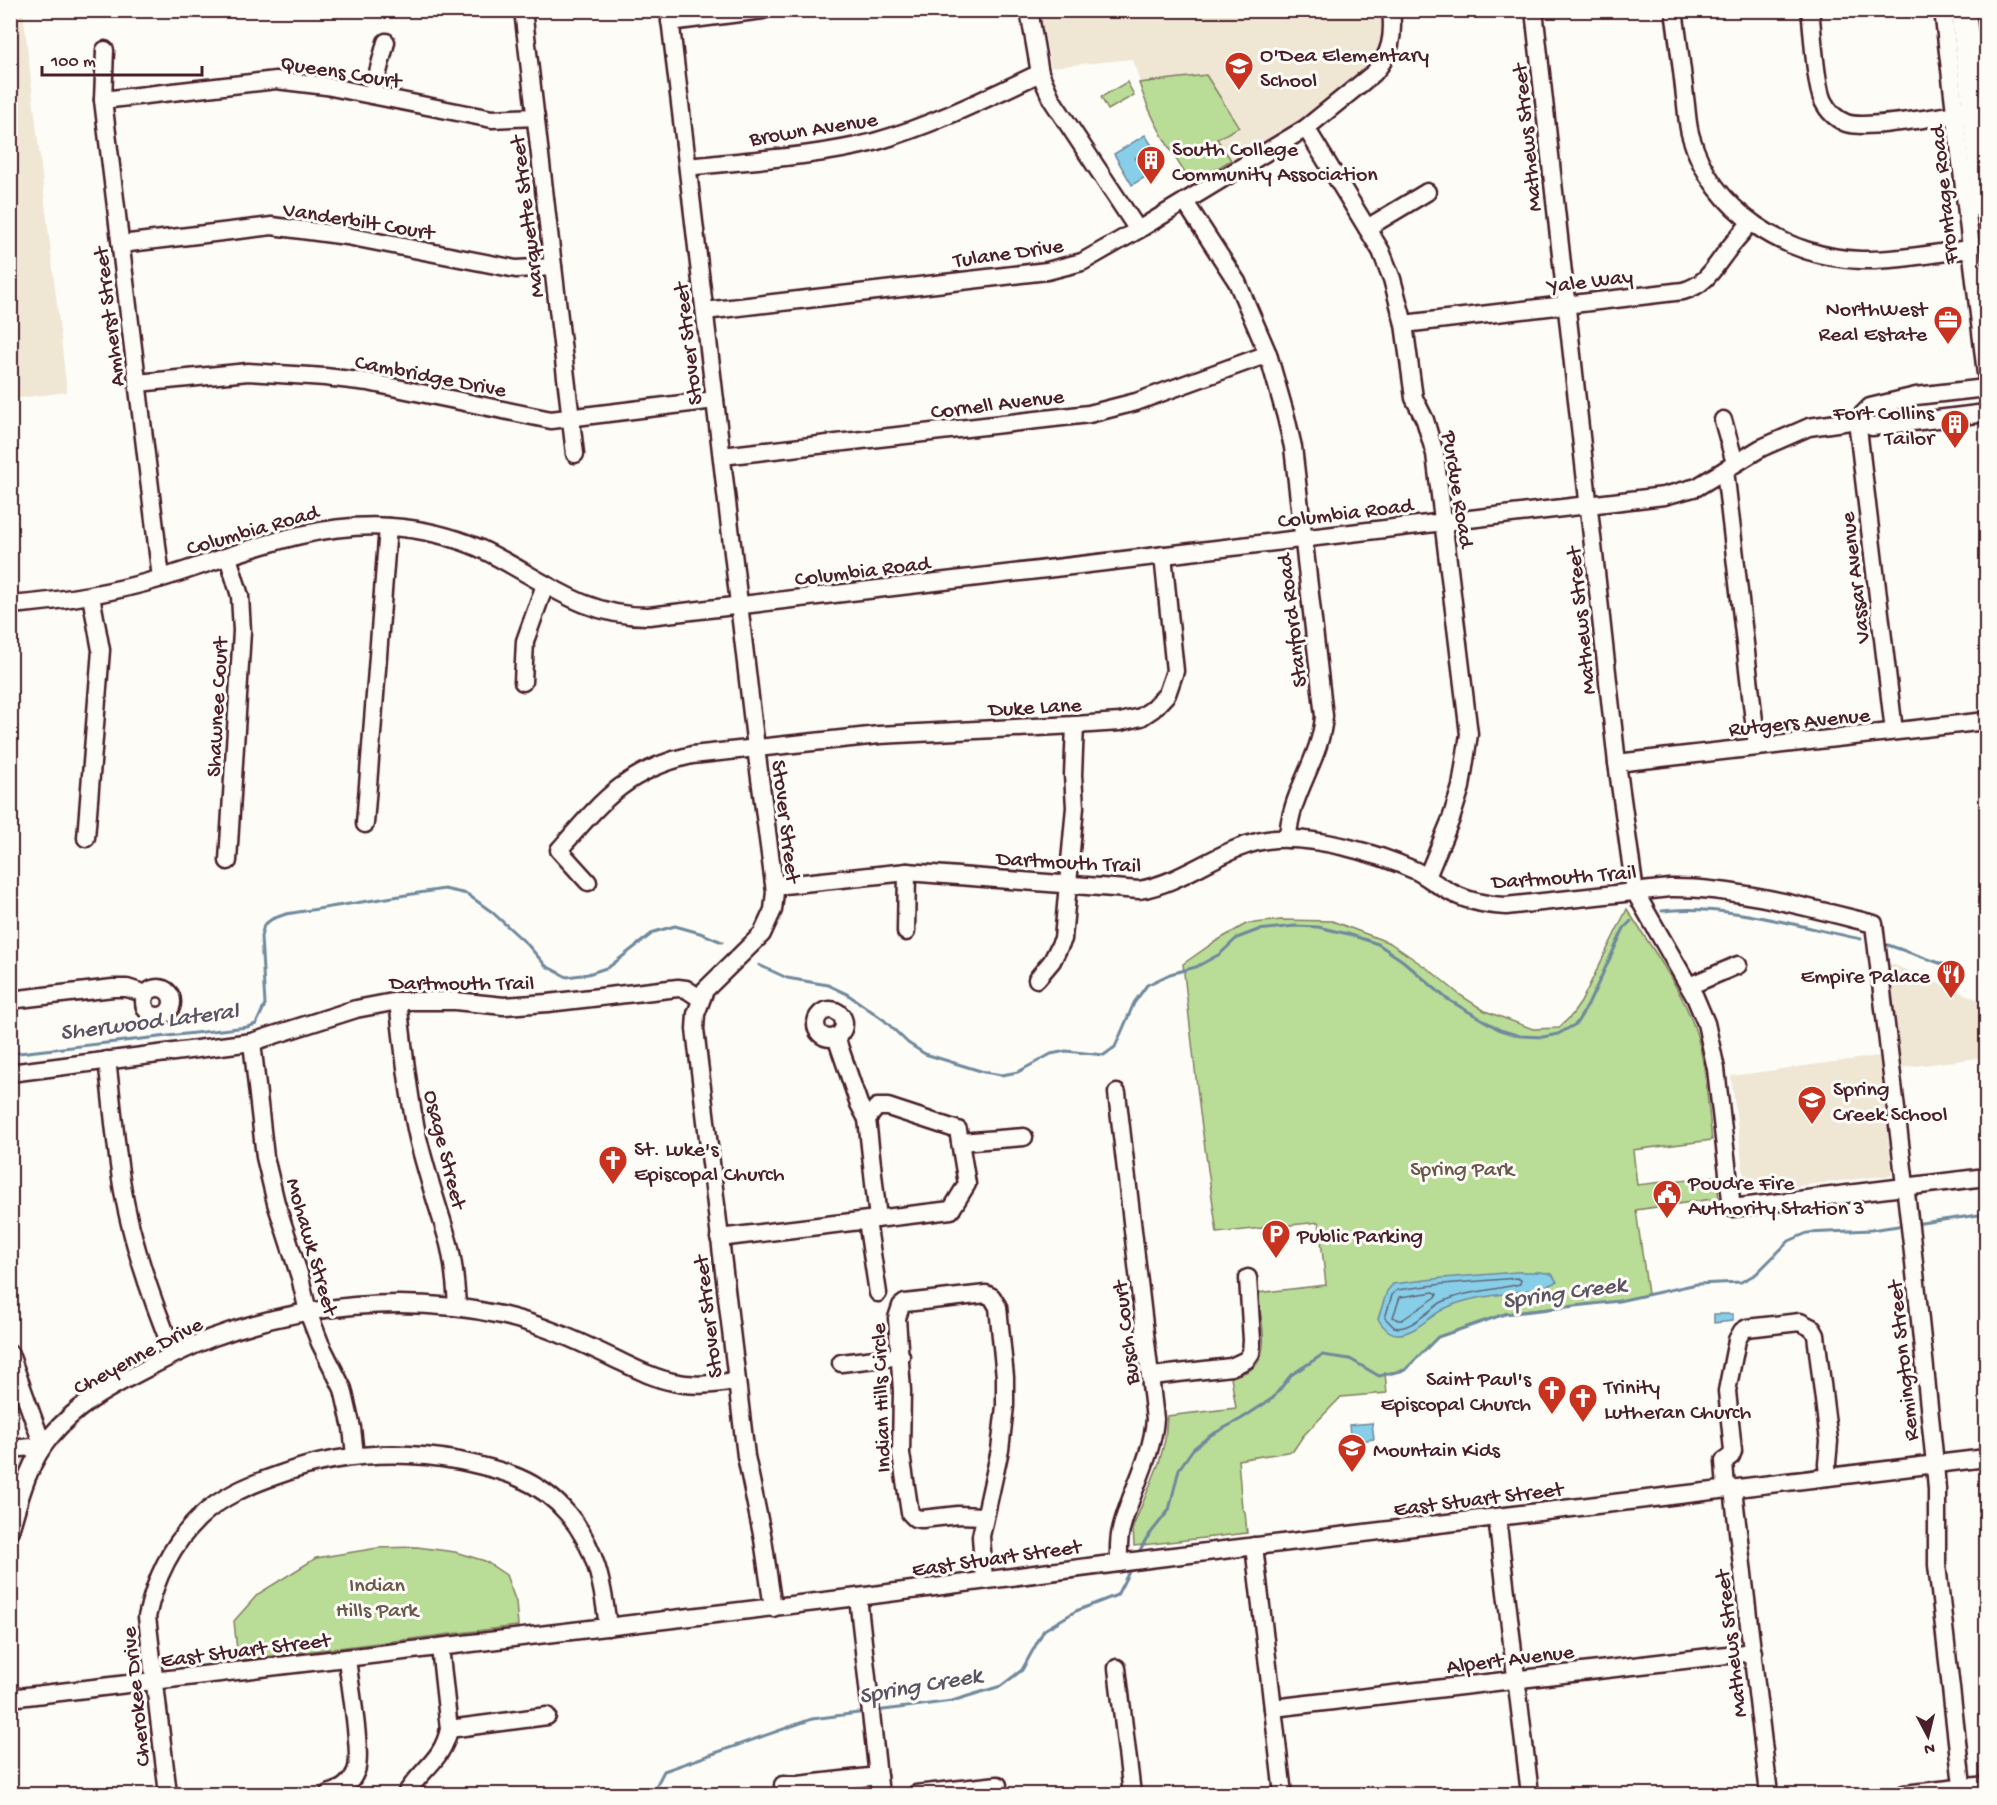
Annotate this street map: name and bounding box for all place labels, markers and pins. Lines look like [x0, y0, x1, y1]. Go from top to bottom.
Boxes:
place label: O'Dea Elementary School [1260, 44, 1429, 95]
school or university icon: O'Dea Elementary School [1223, 50, 1255, 92]
place label: South College Community Association [1172, 138, 1378, 189]
building icon: South College Community Association [1135, 144, 1167, 186]
place label: NorthWest Real Estate [1819, 298, 1929, 349]
office icon: NorthWest Real Estate [1932, 304, 1964, 346]
place label: Fort Collins Tailor [1832, 402, 1936, 453]
building icon: Fort Collins Tailor [1939, 408, 1971, 450]
restaurant icon: Empire Palace [1935, 958, 1967, 1000]
place label: Empire Palace [1800, 965, 1931, 991]
place label: Spring Creek School [1833, 1078, 1948, 1129]
school or university icon: Spring Creek School [1796, 1084, 1828, 1126]
place label: St. Luke's Episcopal Church [634, 1138, 785, 1189]
church icon: St. Luke's Episcopal Church [597, 1144, 629, 1186]
place label: Poudre Fire Authority Station 3 [1687, 1172, 1865, 1223]
public building icon: Poudre Fire Authority Station 3 [1651, 1178, 1683, 1220]
parking icon: Public Parking [1260, 1218, 1292, 1260]
place label: Public Parking [1296, 1225, 1423, 1251]
place label: Saint Paul's Episcopal Church [1380, 1368, 1532, 1419]
church icon: Saint Paul's Episcopal Church [1536, 1374, 1568, 1416]
place label: Trinity Lutheran Church [1602, 1376, 1752, 1427]
church icon: Trinity Lutheran Church [1567, 1382, 1599, 1424]
school or university icon: Mountain Kids [1336, 1432, 1368, 1474]
place label: Mountain Kids [1373, 1439, 1501, 1465]

